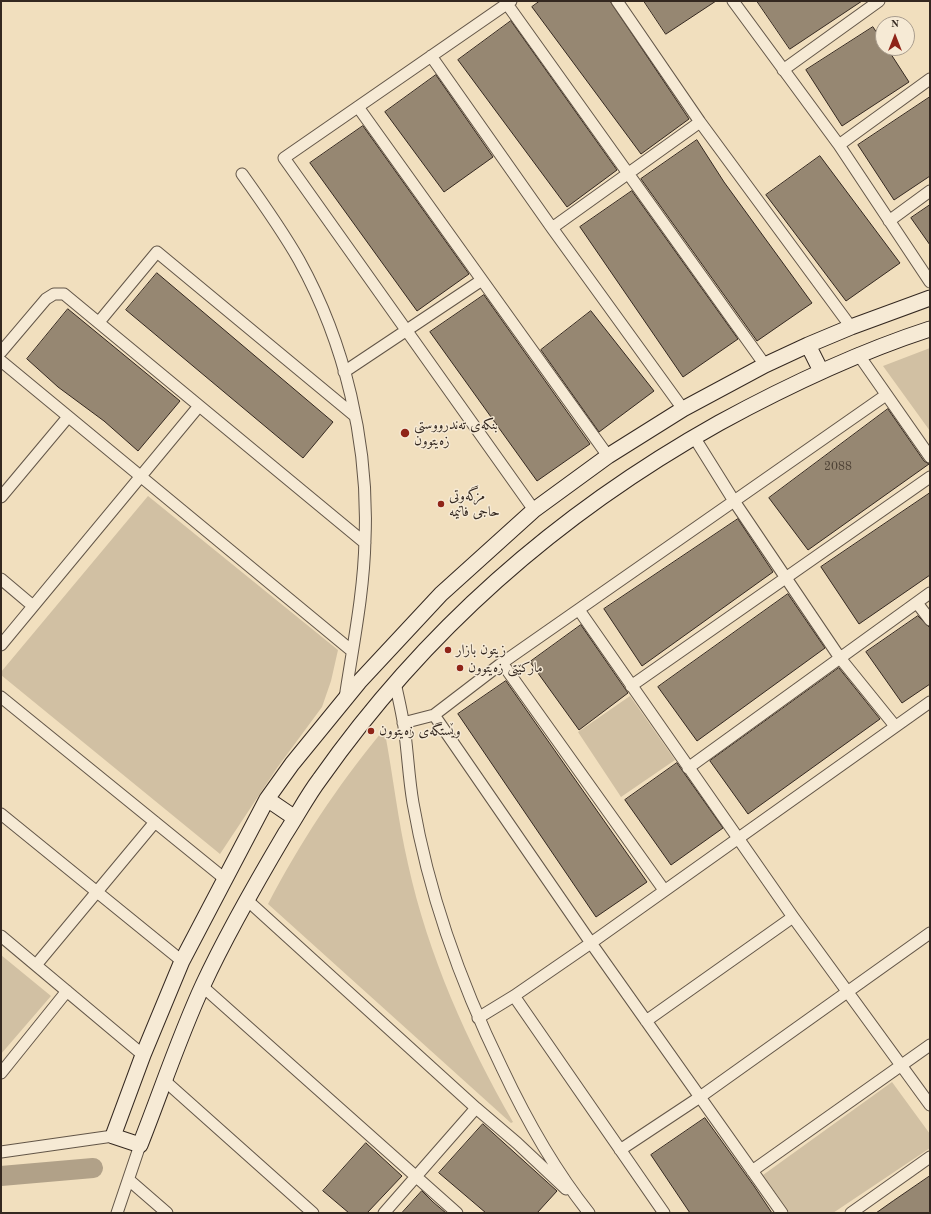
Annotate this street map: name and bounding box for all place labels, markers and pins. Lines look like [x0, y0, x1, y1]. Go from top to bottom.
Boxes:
place label: بنکەی تەندرووستی زەیتوون [414, 417, 498, 450]
marker: بنکەی تەندرووستی زەیتوون [399, 427, 411, 439]
place label: مزگەوتی حاجی فاتیمە [449, 488, 500, 520]
marker: مزگەوتی حاجی فاتیمە [436, 499, 446, 509]
place label: زيتون بازار [456, 642, 506, 658]
marker: زيتون بازار [443, 645, 453, 655]
place label: مارکێتی زەیتوون [468, 660, 543, 676]
marker: مارکێتی زەیتوون [455, 663, 465, 673]
place label: وێستگەی زەیتوون [379, 723, 461, 739]
marker: وێستگەی زەیتوون [366, 726, 376, 736]

